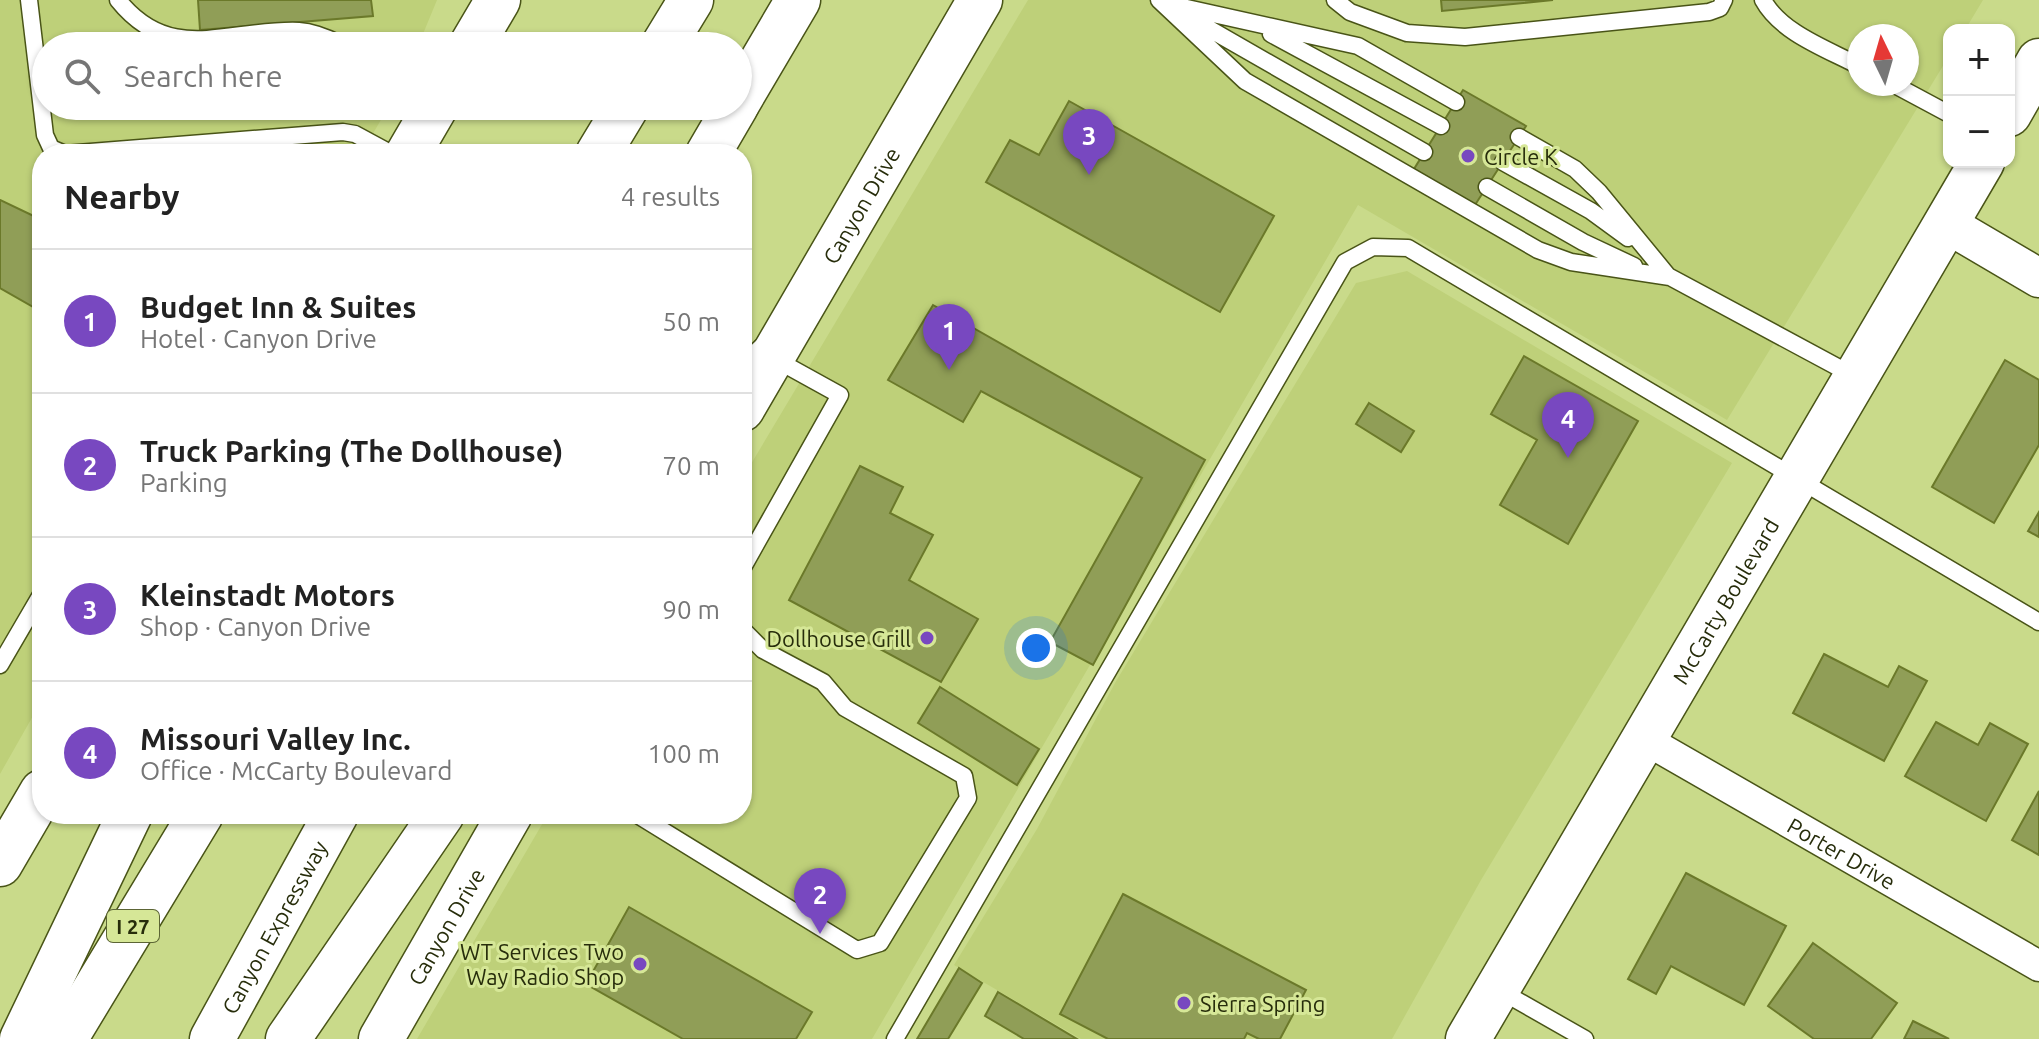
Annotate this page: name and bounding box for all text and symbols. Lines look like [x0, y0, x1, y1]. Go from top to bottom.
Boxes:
north arrow [1847, 24, 1919, 96]
map controls [1943, 24, 2015, 168]
button: + [1943, 24, 2015, 96]
search box [32, 32, 752, 120]
icon: search [60, 54, 104, 98]
text: Search here [124, 59, 283, 93]
button: − [1943, 96, 2015, 168]
pin: 3 [1063, 109, 1115, 175]
street label: Canyon Drive [817, 142, 904, 268]
place label: Circle K [1484, 144, 1558, 169]
marker: Circle K [1459, 147, 1477, 165]
text: Nearby [64, 177, 179, 215]
text: 4 results [621, 182, 720, 211]
text: Budget Inn & Suites [140, 290, 416, 324]
pin: 1 [923, 304, 975, 370]
text: 1 [83, 307, 97, 336]
text: 50 m [662, 307, 720, 336]
text: Hotel · Canyon Drive [140, 324, 377, 353]
pin: 4 [1542, 392, 1594, 458]
text: Truck Parking (The Dollhouse) [140, 434, 563, 468]
text: 2 [83, 451, 97, 480]
text: 70 m [662, 451, 720, 480]
text: Parking [140, 468, 228, 497]
street label: McCarty Boulevard [1667, 514, 1783, 688]
text: Kleinstadt Motors [140, 578, 395, 612]
text: 3 [83, 595, 97, 624]
text: 90 m [662, 595, 720, 624]
text: Shop · Canyon Drive [140, 612, 371, 641]
place label: Dollhouse Grill [767, 626, 911, 651]
your location [1016, 628, 1056, 668]
marker: Dollhouse Grill [918, 629, 936, 647]
text: Missouri Valley Inc. [140, 722, 411, 756]
text: 4 [83, 739, 97, 768]
text: 100 m [648, 739, 720, 768]
text: Office · McCarty Boulevard [140, 756, 452, 785]
street label: Porter Drive [1784, 812, 1900, 894]
street label: Canyon Expressway [216, 836, 332, 1018]
street label: Canyon Drive [402, 863, 489, 989]
pin: 2 [794, 868, 846, 934]
road number: I 27 [107, 910, 159, 942]
place label: WT Services Two Way Radio Shop [460, 939, 624, 989]
marker: WT Services Two Way Radio Shop [631, 955, 649, 973]
place label: Sierra Spring [1200, 991, 1325, 1016]
marker: Sierra Spring [1175, 994, 1193, 1012]

